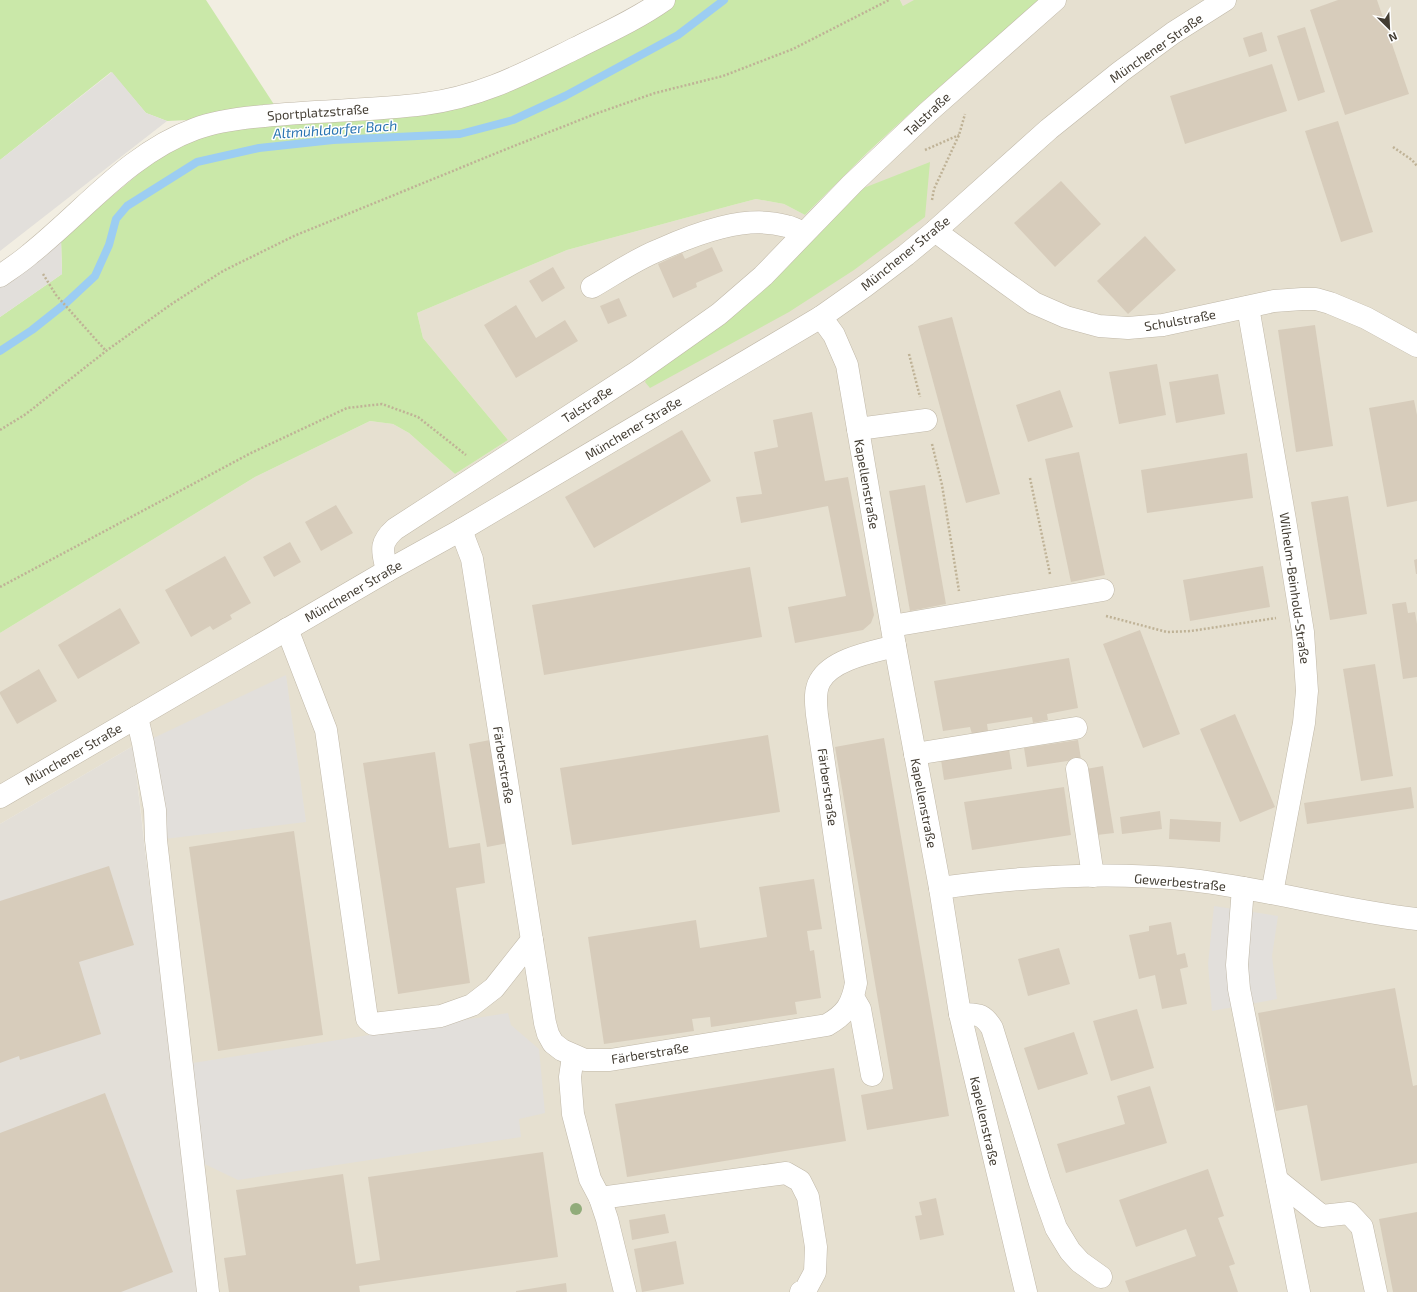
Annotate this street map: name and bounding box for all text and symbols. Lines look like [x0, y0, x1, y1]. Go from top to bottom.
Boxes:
north arrow [1369, 8, 1409, 48]
street label: Münchener Straße [1106, 10, 1206, 86]
text: N [1387, 30, 1400, 45]
street label: Talstraße [901, 89, 953, 139]
street label: Sportplatzstraße [266, 100, 370, 124]
water label: Altmühldorfer Bach [271, 116, 398, 142]
street label: Münchener Straße [857, 212, 953, 294]
street label: Schulstraße [1143, 306, 1217, 334]
street label: Talstraße [559, 382, 615, 426]
street label: Münchener Straße [582, 393, 684, 463]
street label: Kapellenstraße [851, 438, 883, 530]
street label: Wilhelm-Beinhold-Straße [1276, 511, 1314, 665]
street label: Münchener Straße [301, 557, 405, 625]
street label: Münchener Straße [21, 720, 125, 788]
street label: Färberstraße [490, 725, 518, 805]
street label: Färberstraße [815, 747, 841, 827]
street label: Kapellenstraße [907, 757, 941, 849]
street label: Gewerbestraße [1133, 870, 1227, 894]
street label: Färberstraße [610, 1039, 690, 1067]
street label: Kapellenstraße [967, 1075, 1003, 1167]

